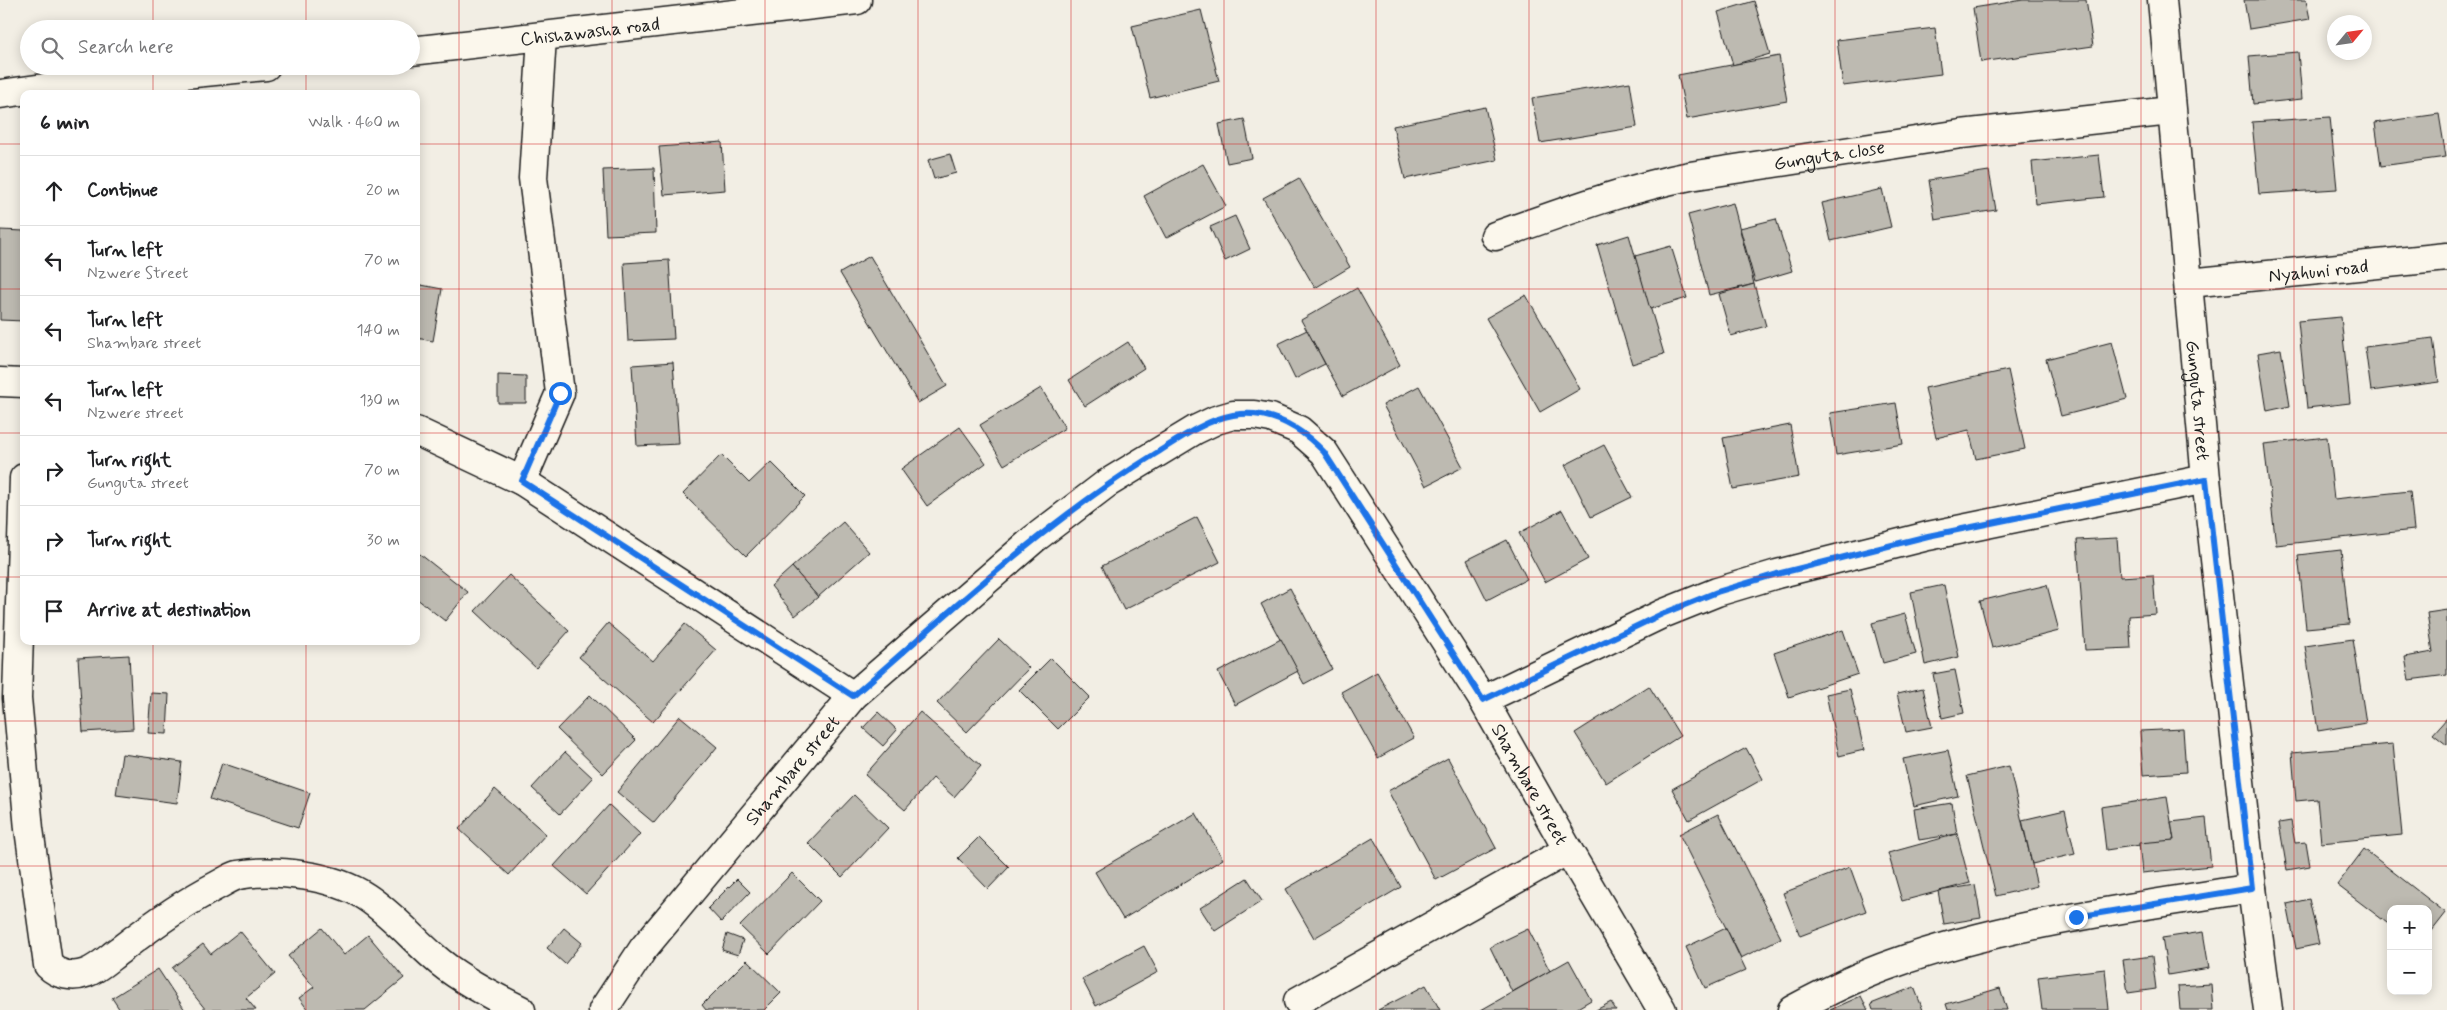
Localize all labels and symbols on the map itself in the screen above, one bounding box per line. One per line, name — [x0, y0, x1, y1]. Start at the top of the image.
street label: Chishawasha road — [519, 12, 661, 52]
north arrow — [2327, 15, 2372, 60]
street label: Gunguta close — [1772, 135, 1887, 177]
street label: Nyahuni road — [2267, 254, 2370, 289]
street label: Gunguta street — [2179, 339, 2215, 462]
route start — [549, 382, 572, 405]
street label: Shambare street — [740, 710, 846, 831]
street label: Shambare street — [1485, 719, 1574, 850]
route end — [2065, 906, 2088, 929]

